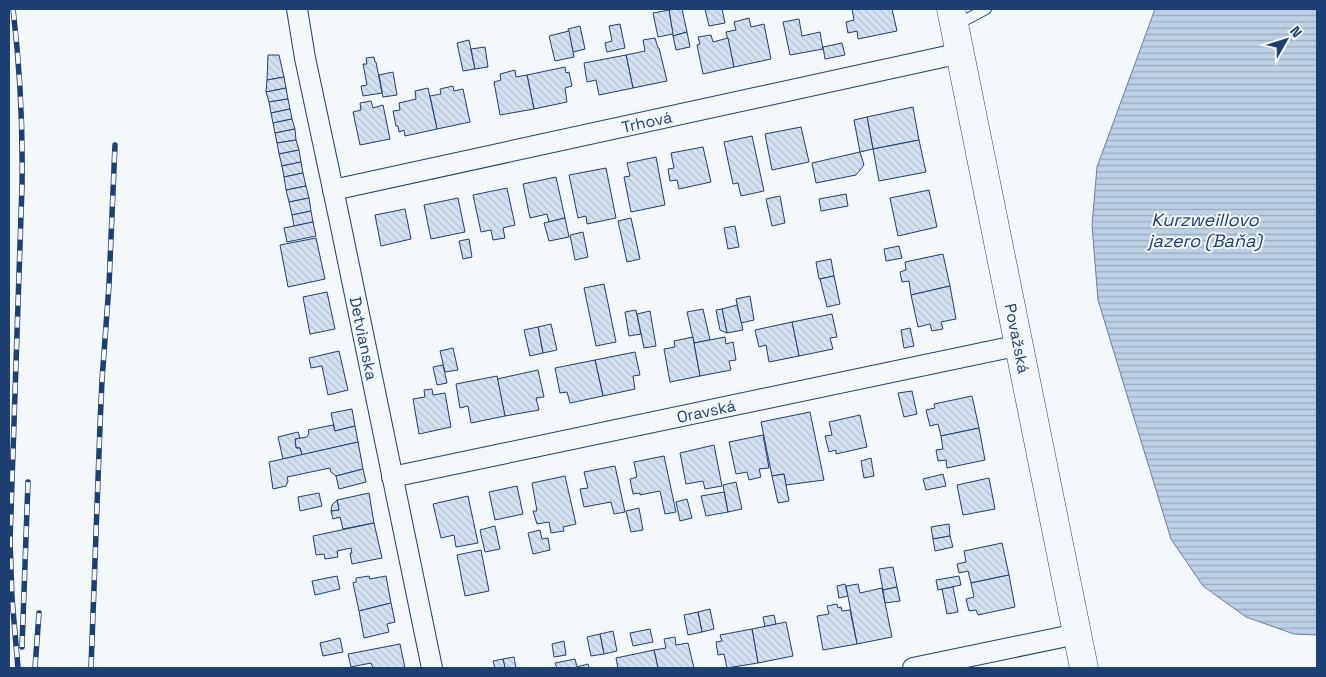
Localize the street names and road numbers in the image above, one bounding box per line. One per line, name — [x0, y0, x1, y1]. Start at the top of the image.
street label: Trhová — [619, 106, 674, 137]
street label: Detvianska — [345, 295, 383, 382]
street label: Považská — [1000, 302, 1035, 375]
street label: Oravská — [675, 395, 738, 427]

